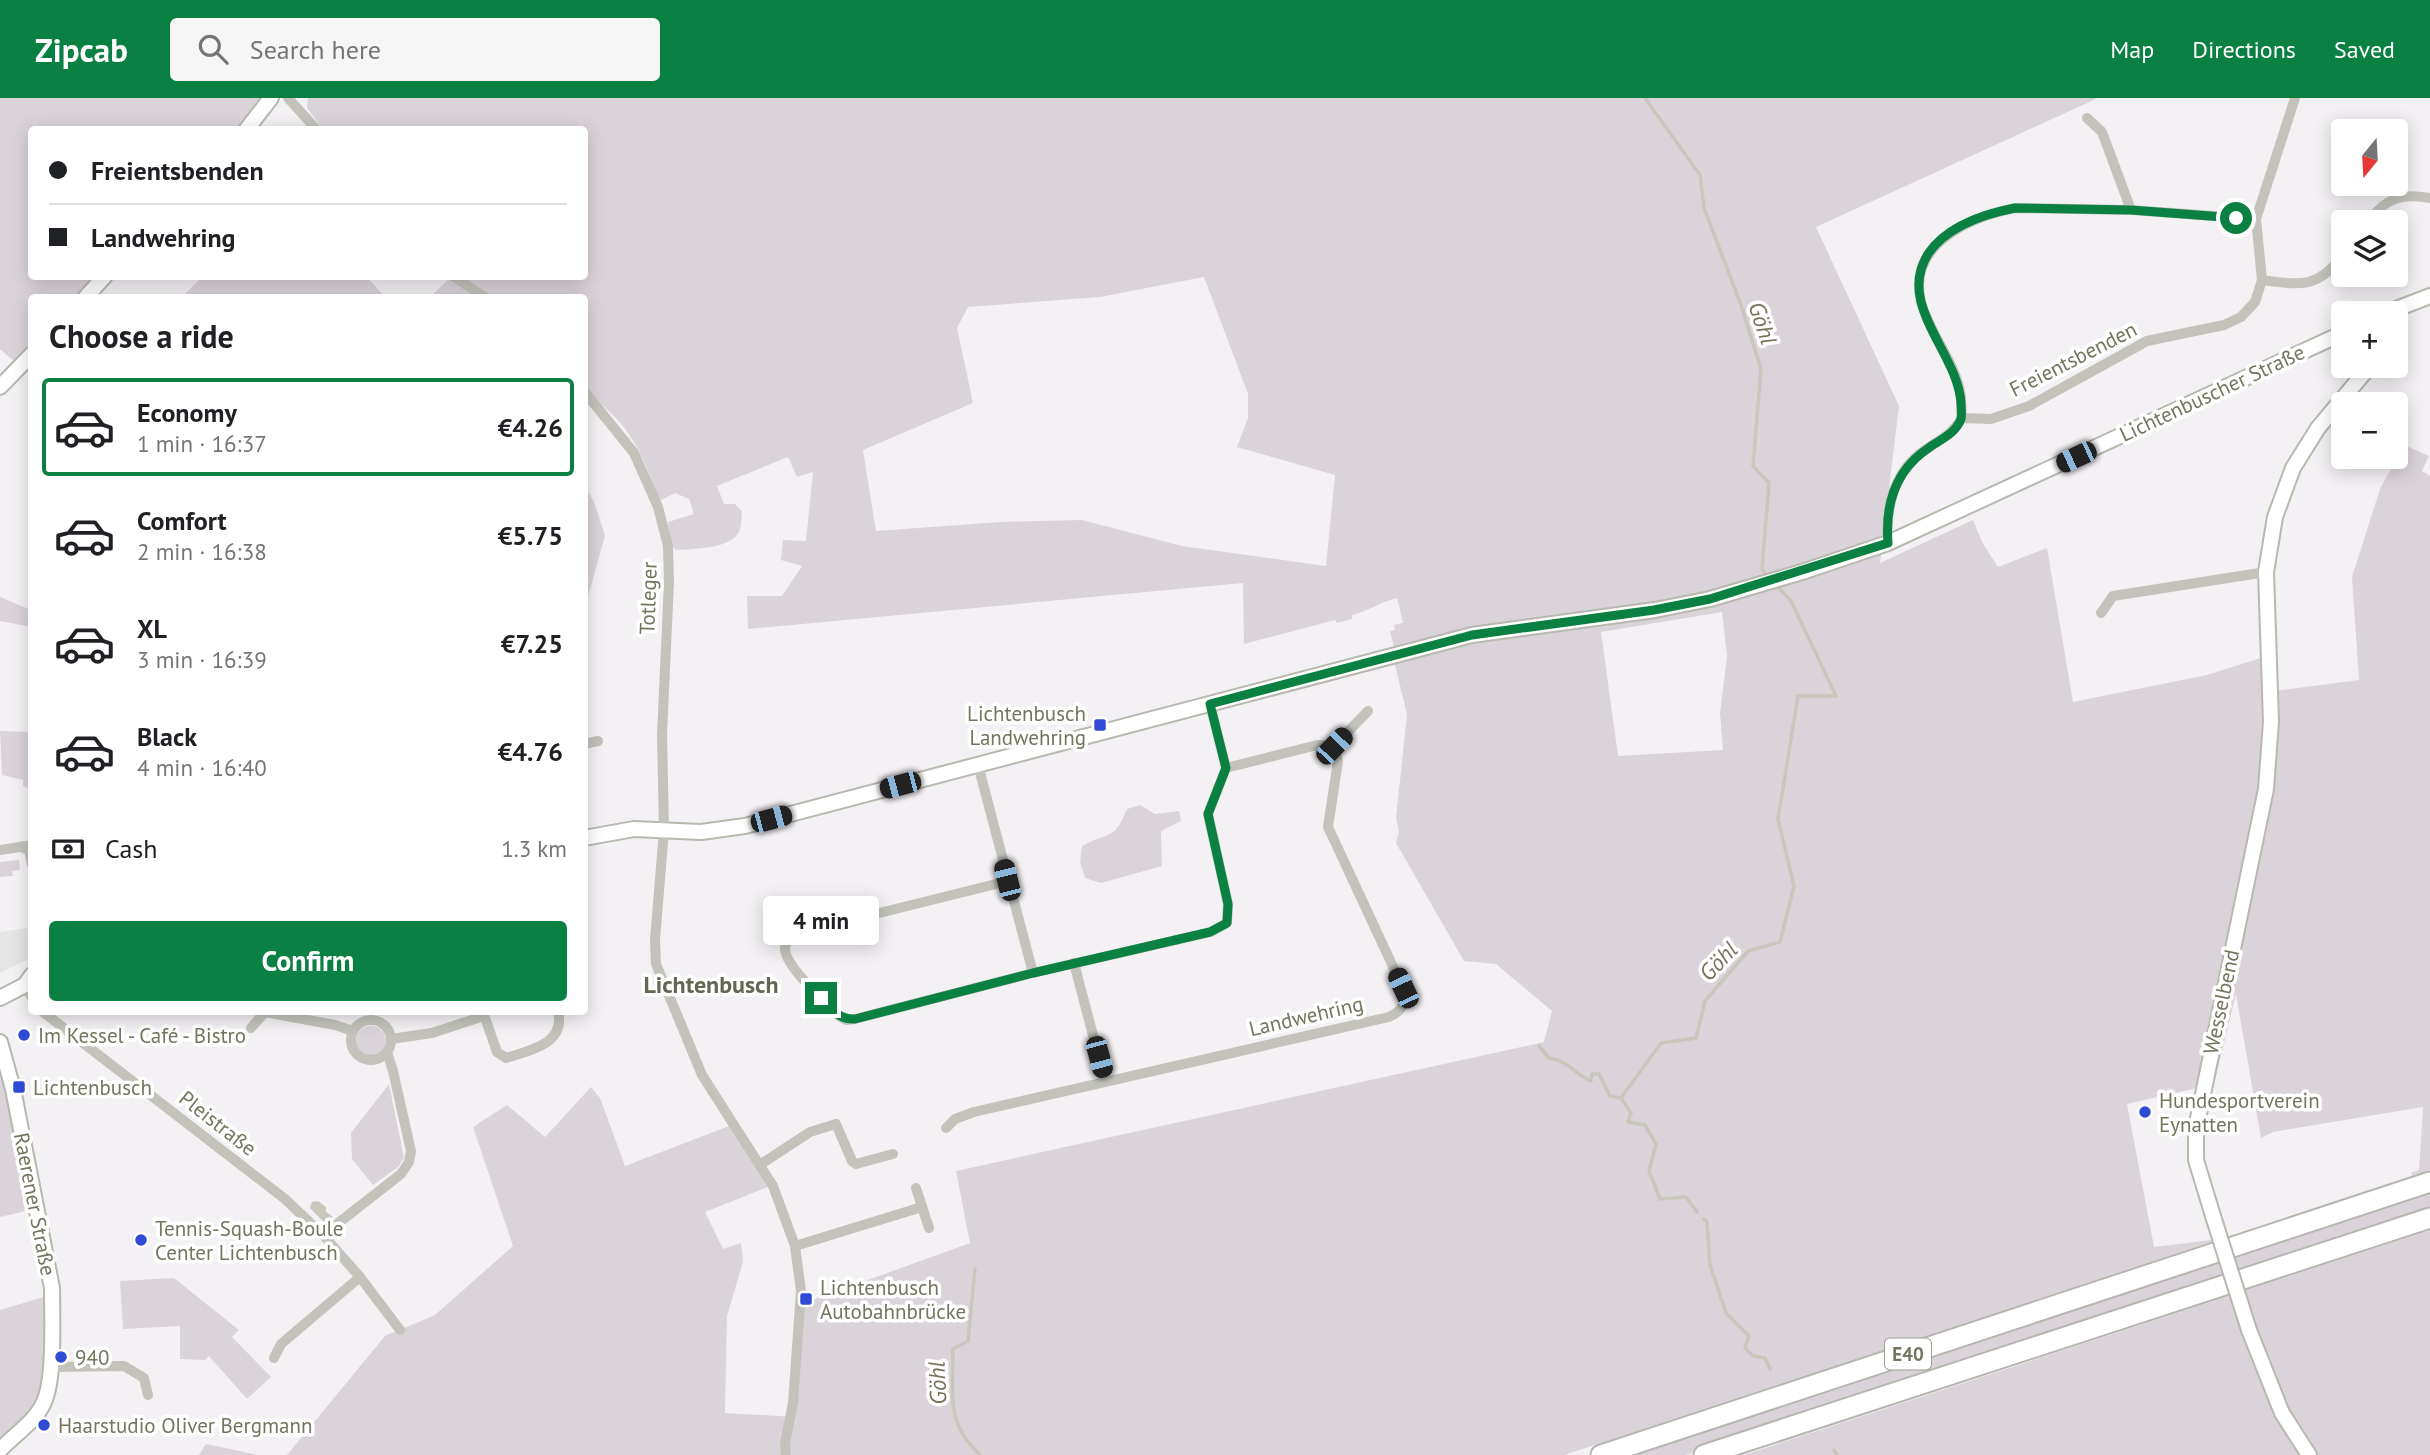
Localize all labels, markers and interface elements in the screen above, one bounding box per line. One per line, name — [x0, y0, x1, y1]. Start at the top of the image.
search box — [170, 18, 660, 81]
text: Zipcab — [35, 28, 128, 71]
icon: search — [194, 30, 232, 68]
text: Search here — [250, 33, 381, 66]
text: Map — [2110, 34, 2154, 65]
text: Directions — [2192, 34, 2296, 65]
text: Saved — [2334, 34, 2395, 65]
north arrow — [2331, 119, 2408, 196]
map controls — [2331, 119, 2408, 469]
text: Freientsbenden — [91, 154, 264, 187]
route start — [2220, 202, 2252, 234]
button: layers — [2331, 210, 2408, 287]
text: Landwehring — [91, 221, 236, 254]
water label: Göhl — [1742, 298, 1784, 348]
button: + — [2331, 301, 2408, 378]
text: Choose a ride — [49, 315, 234, 357]
street label: Freientsbenden — [2005, 315, 2141, 403]
street label: Lichtenbuscher Straße — [2115, 338, 2309, 448]
button: − — [2331, 392, 2408, 469]
icon: car — [53, 396, 116, 459]
text: Economy — [137, 396, 237, 429]
text: €4.26 — [498, 411, 563, 444]
text: 1 min · 16:37 — [137, 429, 267, 458]
car — [2053, 439, 2100, 475]
icon: car — [53, 504, 116, 567]
text: Comfort — [137, 504, 227, 537]
text: €5.75 — [498, 519, 563, 552]
text: 2 min · 16:38 — [137, 537, 267, 566]
street label: Totleger — [633, 561, 663, 635]
icon: car — [53, 612, 116, 675]
text: XL — [137, 612, 167, 645]
text: €7.25 — [501, 627, 563, 660]
text: 3 min · 16:39 — [137, 645, 267, 674]
place label: Lichtenbusch Landwehring — [967, 700, 1086, 751]
marker: Lichtenbusch Landwehring — [1092, 717, 1108, 733]
icon: car — [53, 720, 116, 783]
text: Black — [137, 720, 197, 753]
car — [1312, 724, 1357, 768]
text: €4.76 — [498, 735, 563, 768]
text: 4 min · 16:40 — [137, 753, 267, 782]
car — [877, 769, 924, 801]
car — [748, 803, 795, 835]
icon: cash — [49, 830, 87, 868]
text: Cash — [105, 832, 157, 865]
text: 1.3 km — [501, 834, 567, 863]
car — [992, 857, 1023, 903]
callout: 4 min — [763, 897, 879, 946]
text: 4 min — [793, 906, 849, 935]
button: Confirm — [49, 921, 567, 1001]
water label: Göhl — [1693, 935, 1743, 987]
street label: Wesselbend — [2197, 947, 2245, 1057]
car — [1385, 965, 1422, 1011]
district label: Lichtenbusch — [643, 969, 779, 1000]
route end — [805, 982, 837, 1014]
street label: Landwehring — [1246, 990, 1366, 1042]
place label: Im Kessel - Café - Bistro — [38, 1022, 246, 1049]
marker: Im Kessel - Café - Bistro — [16, 1027, 32, 1043]
car — [1084, 1034, 1115, 1080]
place label: Lichtenbusch — [33, 1074, 152, 1101]
marker: Lichtenbusch — [11, 1079, 27, 1095]
street label: Pleistraße — [174, 1084, 262, 1162]
place label: Hundesportverein Eynatten — [2159, 1087, 2320, 1138]
marker: Hundesportverein Eynatten — [2137, 1104, 2153, 1120]
street label: Raerener Straße — [8, 1130, 62, 1278]
place label: Tennis-Squash-Boule Center Lichtenbusch — [155, 1215, 343, 1266]
marker: Tennis-Squash-Boule Center Lichtenbusch — [133, 1232, 149, 1248]
place label: Lichtenbusch Autobahnbrücke — [820, 1274, 966, 1325]
marker: Lichtenbusch Autobahnbrücke — [798, 1291, 814, 1307]
road number: E40 — [1885, 1338, 1931, 1370]
place label: 940 — [75, 1344, 109, 1371]
marker: 940 — [53, 1349, 69, 1365]
water label: Göhl — [921, 1361, 953, 1405]
place label: Haarstudio Oliver Bergmann — [58, 1412, 312, 1439]
marker: Haarstudio Oliver Bergmann — [36, 1417, 52, 1433]

